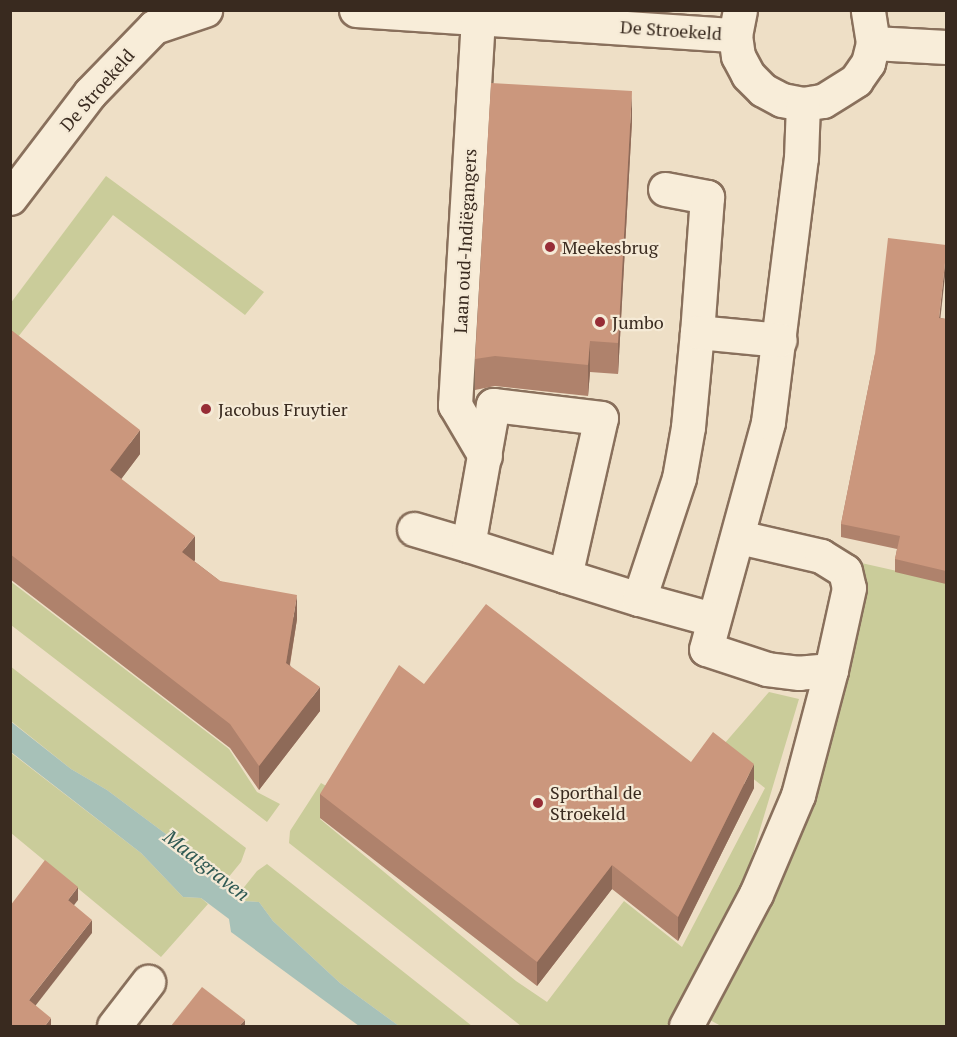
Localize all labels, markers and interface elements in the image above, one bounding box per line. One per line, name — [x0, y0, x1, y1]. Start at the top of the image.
street label: De Stroekeld — [619, 16, 723, 44]
street label: De Stroekeld — [55, 44, 139, 136]
street label: Laan oud-Indiëgangers — [449, 148, 481, 334]
place label: Meekesbrug — [562, 236, 658, 258]
marker: Meekesbrug — [543, 240, 557, 254]
place label: Jumbo — [612, 311, 664, 333]
marker: Jumbo — [593, 315, 607, 329]
place label: Jacobus Fruytier — [218, 398, 348, 420]
marker: Jacobus Fruytier — [199, 402, 213, 416]
place label: Sporthal de Stroekeld — [550, 782, 642, 824]
marker: Sporthal de Stroekeld — [531, 796, 545, 810]
water label: Maatgraven — [159, 824, 255, 906]

